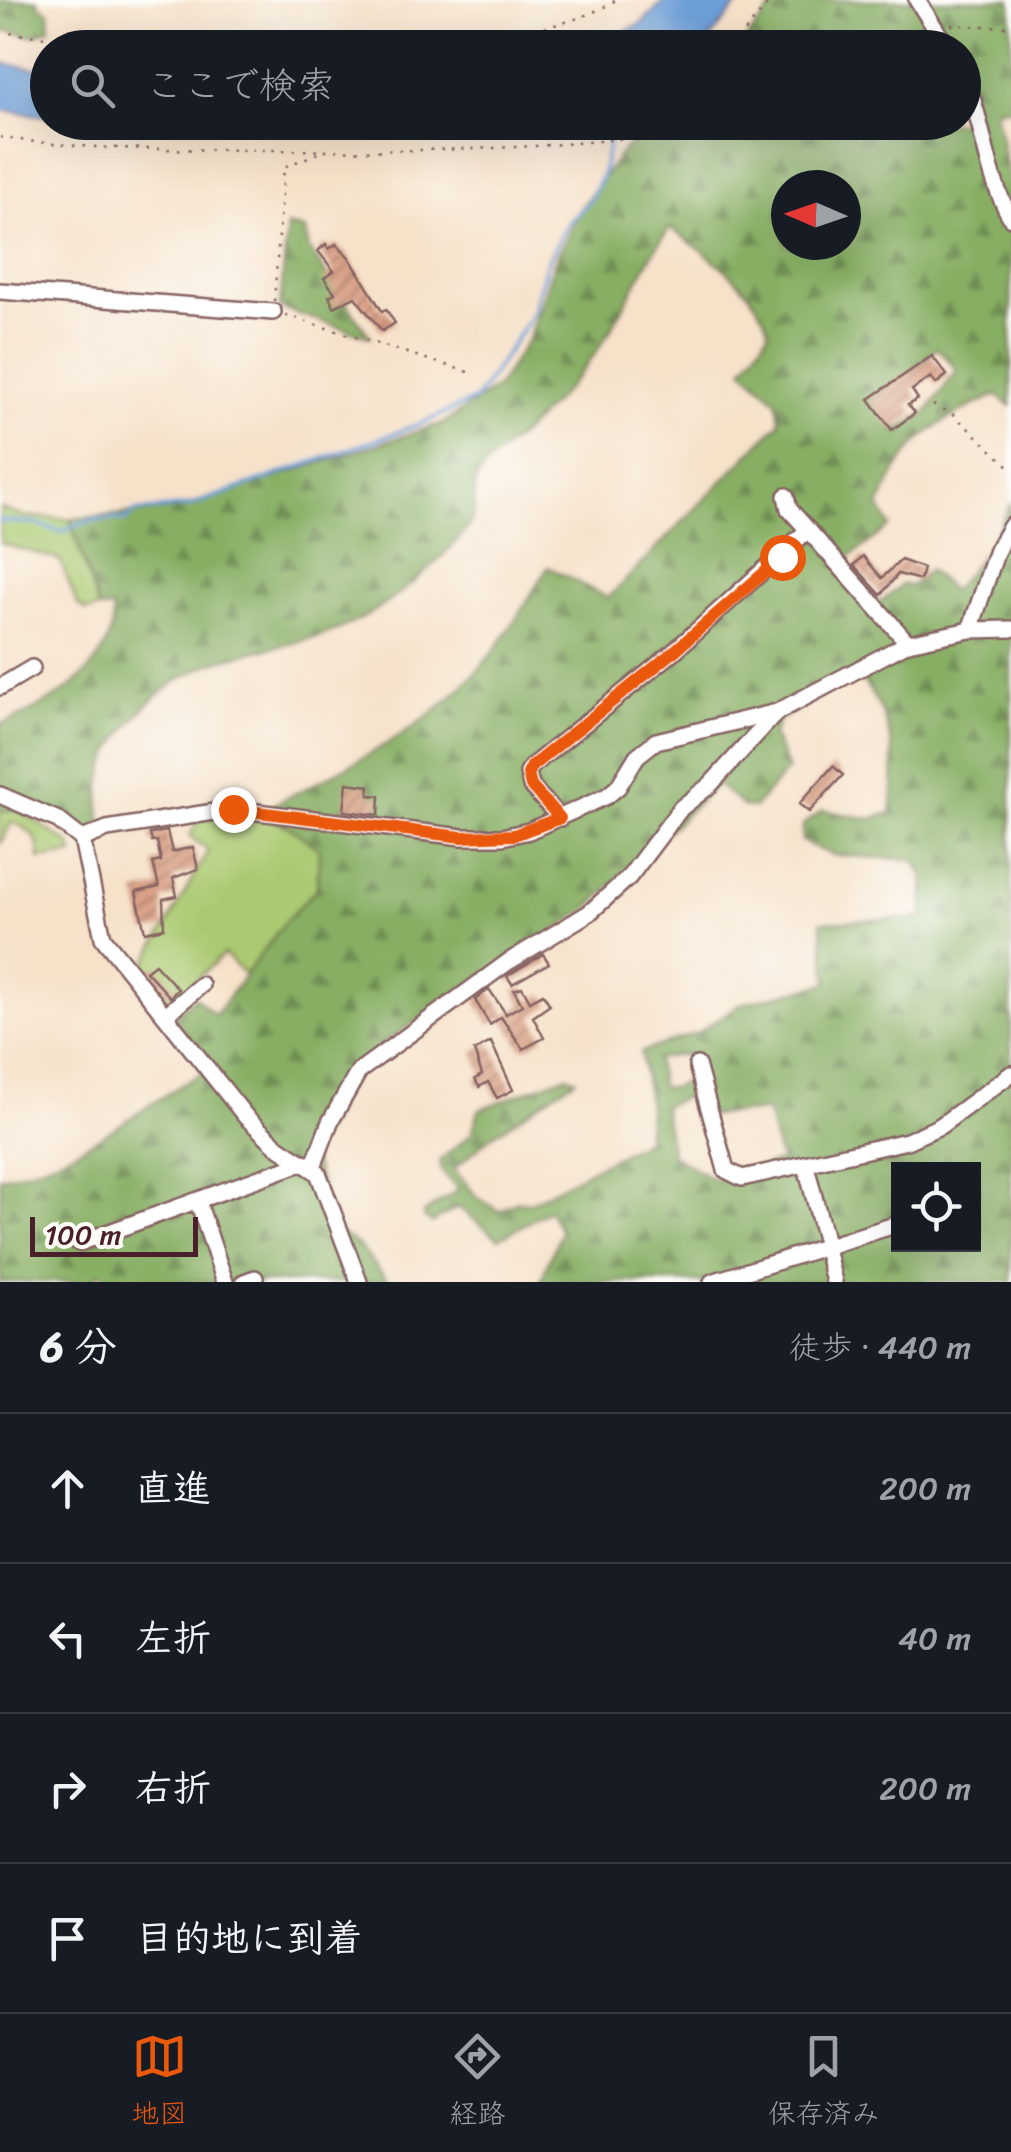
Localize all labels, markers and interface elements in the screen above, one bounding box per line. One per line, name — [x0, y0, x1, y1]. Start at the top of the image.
search box — [30, 30, 981, 140]
text: ここで検索 — [145, 52, 335, 119]
icon: search — [65, 58, 120, 113]
north arrow — [771, 170, 861, 260]
route start — [760, 535, 806, 581]
route end — [211, 787, 257, 833]
map controls — [891, 1162, 981, 1252]
button: locate — [891, 1162, 981, 1252]
text: 100 m — [45, 1210, 121, 1259]
scale bar — [30, 1212, 198, 1256]
text: 6 分 — [40, 1310, 117, 1384]
text: 徒歩 · 440 m — [789, 1319, 971, 1376]
text: 直進 — [135, 1455, 211, 1522]
text: 200 m — [879, 1460, 971, 1517]
icon: ahead — [40, 1461, 95, 1516]
text: 左折 — [135, 1605, 211, 1672]
text: 40 m — [898, 1610, 971, 1667]
icon: left — [40, 1611, 95, 1666]
text: 右折 — [135, 1755, 211, 1822]
text: 200 m — [879, 1760, 971, 1817]
icon: right — [40, 1761, 95, 1816]
text: 目的地に到着 — [135, 1905, 363, 1972]
icon: arrive — [40, 1911, 95, 1966]
tab: 地図 — [131, 2029, 187, 2138]
tab: 経路 — [449, 2029, 506, 2138]
tab: 保存済み — [768, 2029, 880, 2138]

